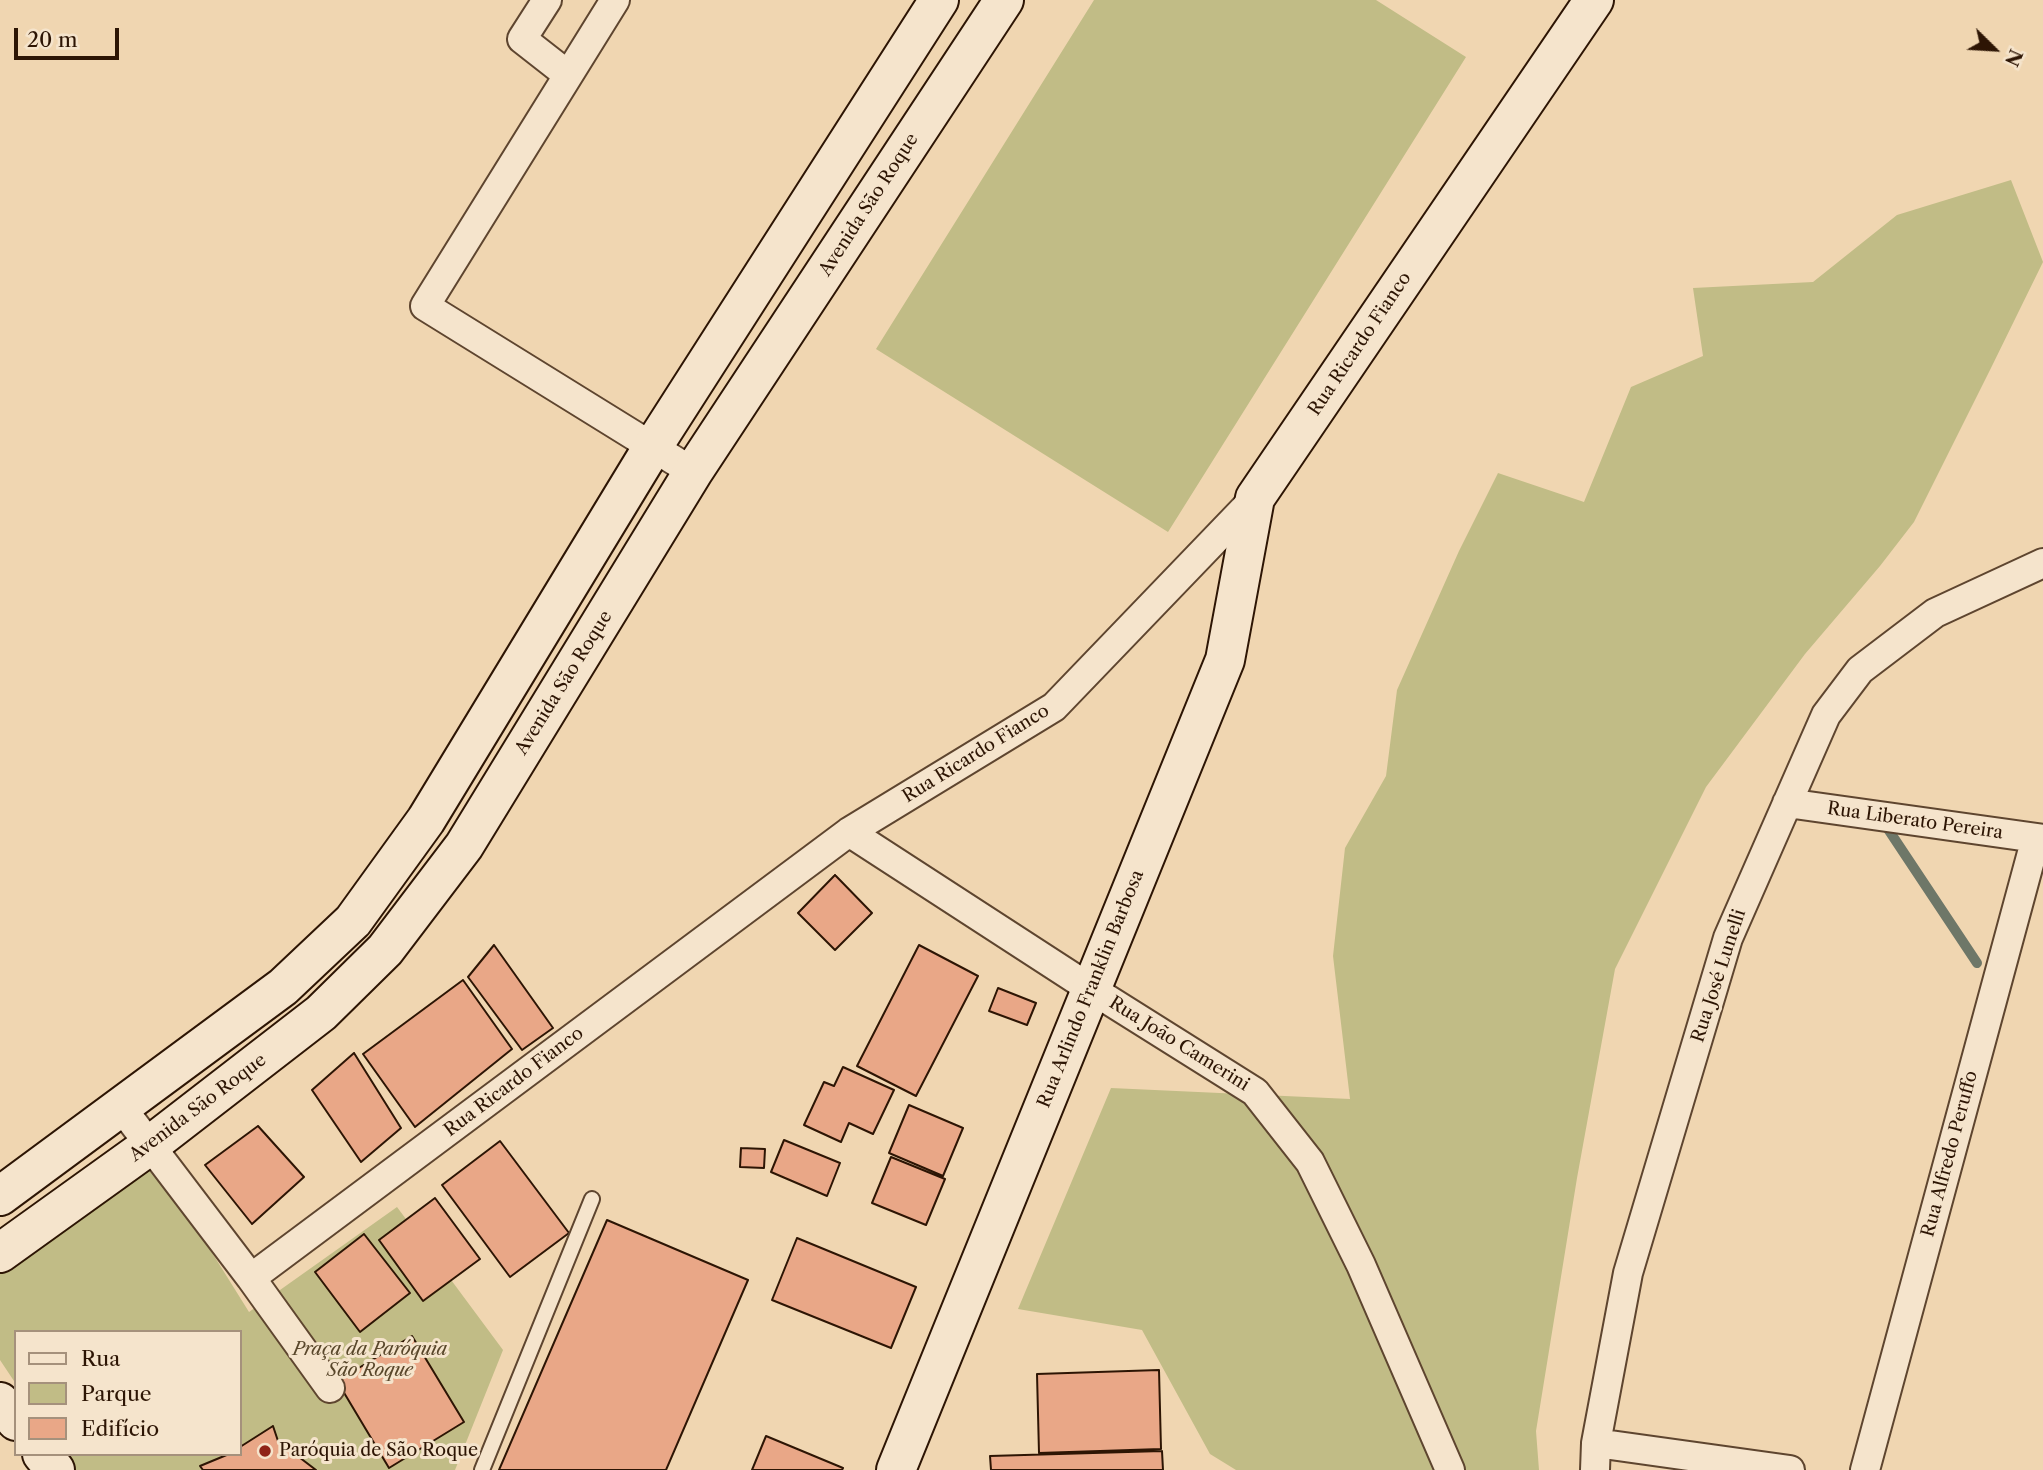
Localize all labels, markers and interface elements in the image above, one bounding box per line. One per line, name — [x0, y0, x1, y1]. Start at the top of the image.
scale bar — [18, 14, 122, 58]
north arrow — [1959, 14, 2029, 84]
text: 20 m — [27, 27, 78, 52]
text: N — [2000, 46, 2028, 70]
street label: Avenida São Roque — [815, 130, 923, 280]
street label: Rua Ricardo Fianco — [1304, 268, 1416, 420]
street label: Avenida São Roque — [511, 607, 617, 759]
street label: Rua Ricardo Fianco — [899, 700, 1053, 808]
street label: Rua Liberato Pereira — [1826, 798, 2004, 844]
street label: Rua Arlindo Franklin Barbosa — [1033, 867, 1149, 1111]
street label: Rua José Lunelli — [1687, 907, 1751, 1045]
street label: Rua João Camerini — [1105, 992, 1253, 1096]
street label: Rua Ricardo Fianco — [440, 1023, 588, 1141]
street label: Avenida São Roque — [125, 1050, 271, 1166]
street label: Rua Alfredo Peruffo — [1917, 1069, 1983, 1239]
legend — [14, 1330, 242, 1456]
park label: Praça da Paróquia São Roque — [293, 1339, 447, 1382]
text: Rua — [81, 1346, 120, 1371]
text: Parque — [81, 1381, 152, 1406]
text: Edifício — [81, 1416, 159, 1441]
place label: Paróquia de São Roque — [279, 1440, 478, 1462]
marker: Paróquia de São Roque — [257, 1443, 273, 1459]

